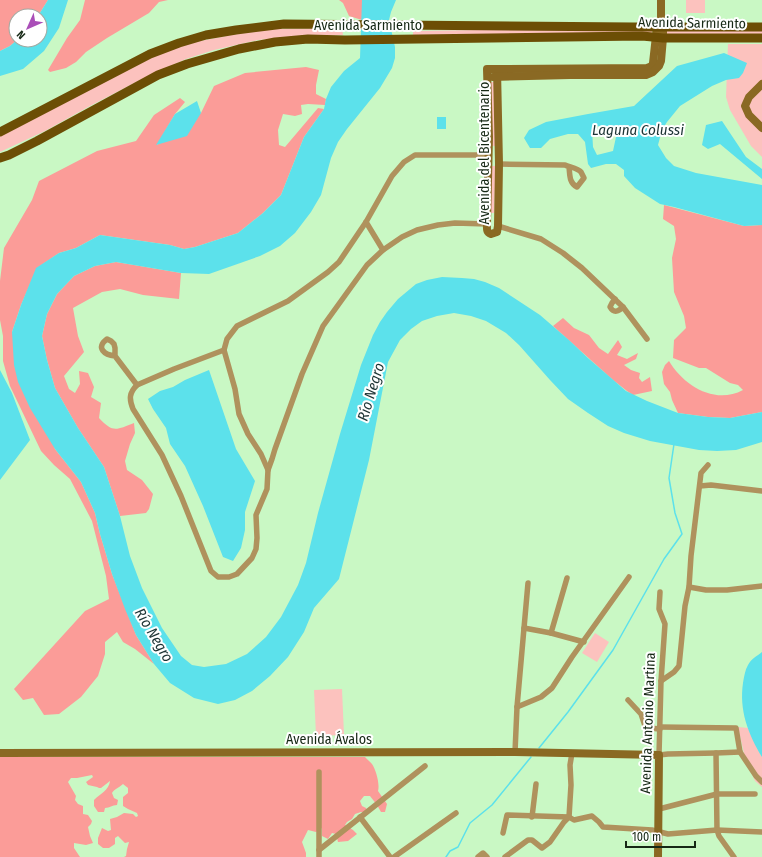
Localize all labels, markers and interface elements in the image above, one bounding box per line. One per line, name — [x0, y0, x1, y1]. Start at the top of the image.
north arrow — [8, 8, 48, 48]
street label: Avenida Sarmiento — [638, 14, 746, 32]
street label: Avenida Sarmiento — [314, 17, 422, 34]
text: N — [14, 28, 28, 42]
street label: Avenida del Bicentenario — [476, 82, 493, 224]
water label: Laguna Colussi — [592, 121, 684, 139]
water label: Río Negro — [354, 361, 388, 423]
water label: Río Negro — [131, 605, 177, 665]
street label: Avenida Antonio Martina — [637, 652, 659, 794]
street label: Avenida Ávalos — [286, 730, 372, 748]
scale bar — [626, 823, 695, 849]
text: 100 m — [632, 830, 661, 844]

